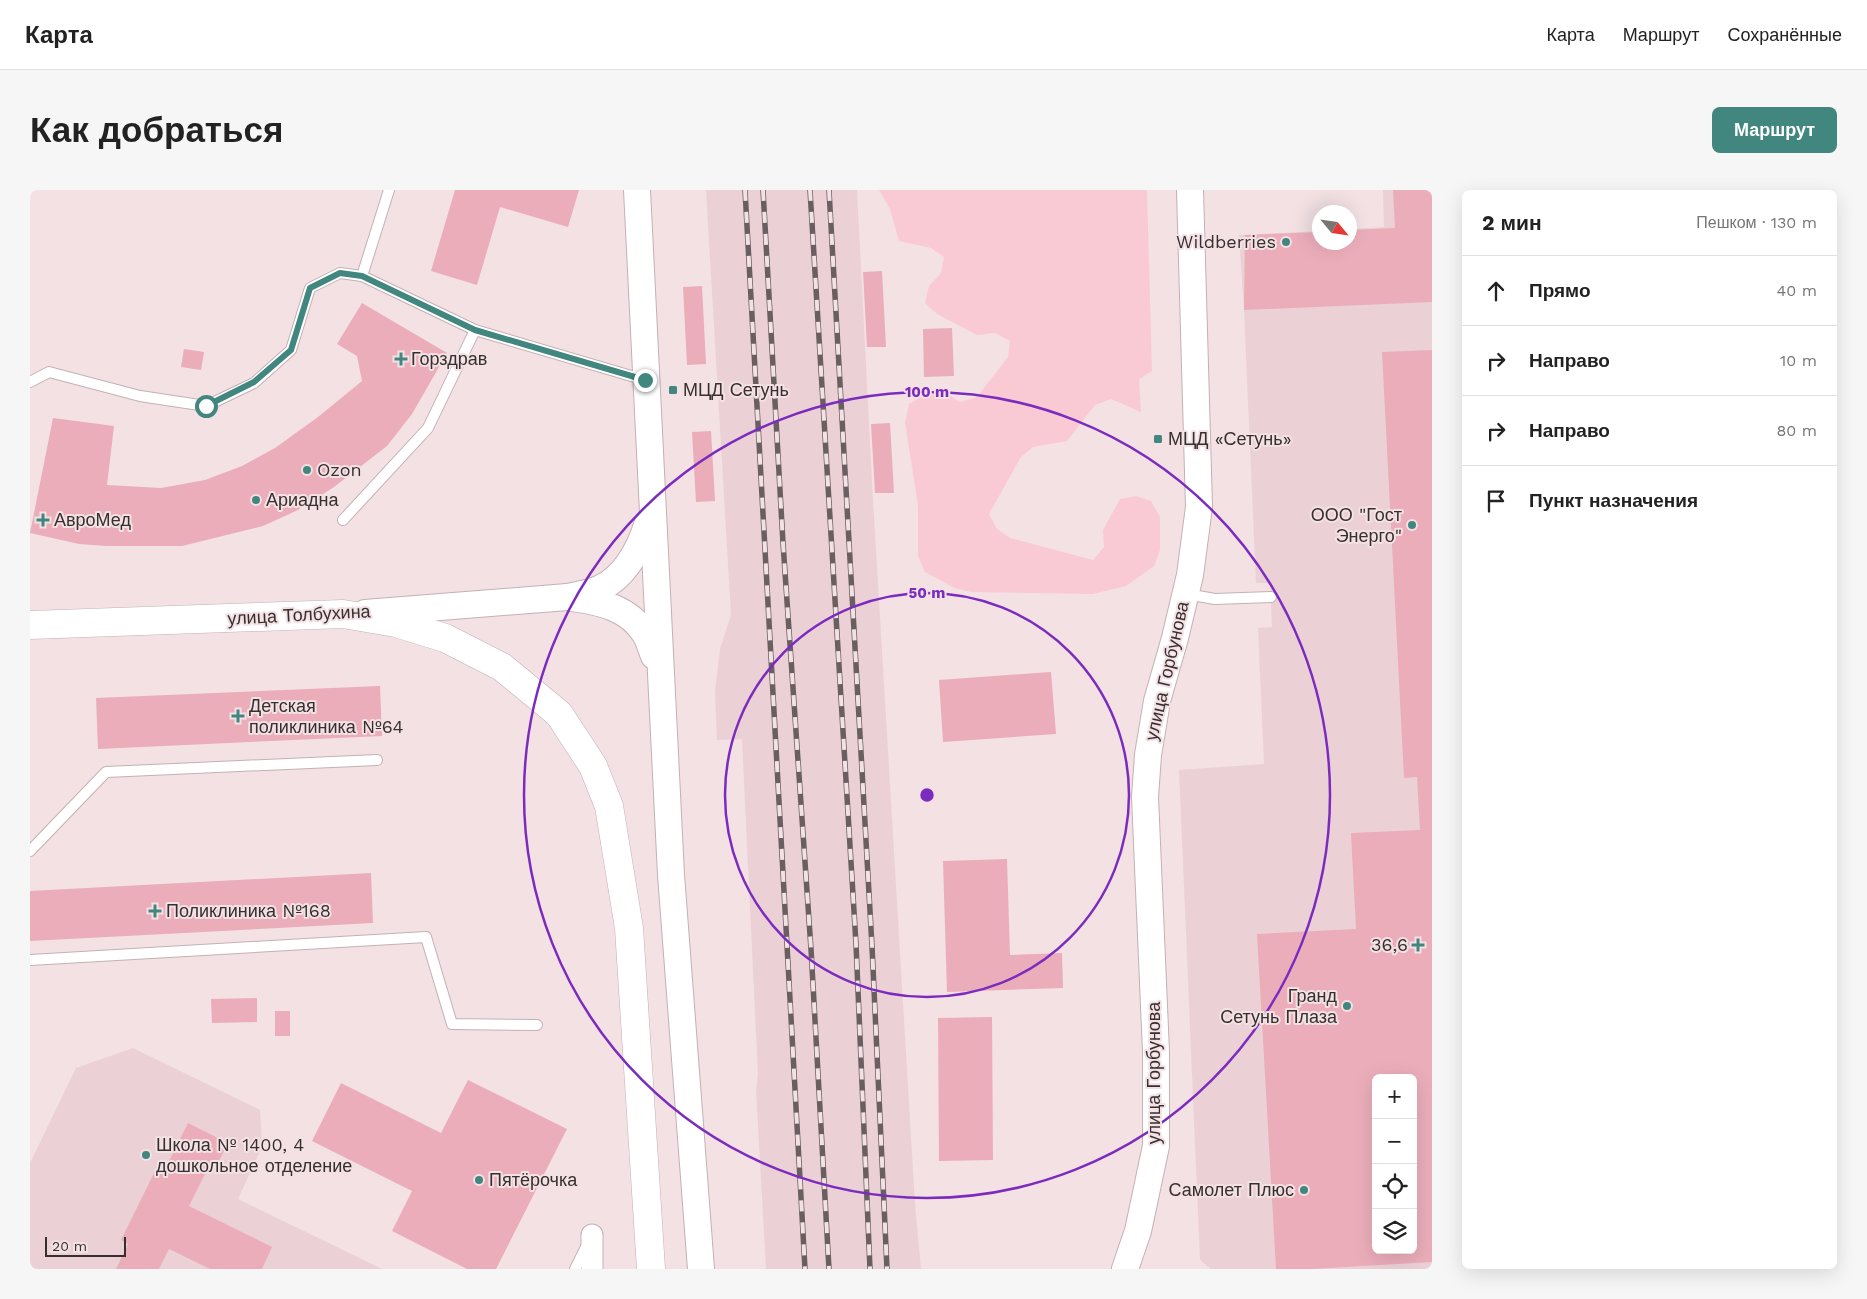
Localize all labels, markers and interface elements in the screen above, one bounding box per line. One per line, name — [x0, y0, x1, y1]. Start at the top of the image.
text: Карта — [25, 21, 93, 49]
text: Карта — [1547, 24, 1595, 45]
text: Маршрут — [1623, 24, 1699, 45]
text: Сохранённые — [1727, 24, 1842, 45]
button: Маршрут — [1712, 107, 1837, 153]
text: Как добраться — [30, 109, 283, 151]
north arrow — [1312, 205, 1357, 250]
text: 2 мин — [1482, 210, 1542, 235]
text: Пешком · 130 m — [1696, 213, 1817, 232]
place label: Wildberries — [1176, 231, 1276, 252]
marker: Wildberries — [1280, 236, 1292, 248]
icon: ahead — [1482, 277, 1510, 305]
text: Прямо — [1529, 279, 1591, 302]
text: 40 m — [1777, 281, 1817, 300]
icon: right — [1482, 347, 1510, 375]
place label: Горздрав — [411, 348, 487, 369]
text: Направо — [1529, 349, 1610, 372]
text: 10 m — [1780, 351, 1817, 370]
marker: Горздрав — [395, 353, 407, 365]
route end — [634, 369, 657, 392]
place label: МЦД Сетунь — [683, 379, 789, 400]
text: 100 m — [905, 383, 949, 401]
marker: МЦД Сетунь — [667, 384, 679, 396]
route start — [195, 395, 218, 418]
icon: right — [1482, 417, 1510, 445]
text: Направо — [1529, 419, 1610, 442]
text: 80 m — [1776, 421, 1817, 440]
place label: МЦД «Сетунь» — [1168, 428, 1292, 449]
marker: МЦД «Сетунь» — [1152, 433, 1164, 445]
place label: Ozon — [317, 459, 362, 480]
marker: Ozon — [301, 464, 313, 476]
icon: arrive — [1482, 487, 1510, 515]
place label: Ариадна — [266, 489, 340, 510]
text: Пункт назначения — [1529, 489, 1698, 512]
marker: Ариадна — [250, 494, 262, 506]
place label: ООО "Гост Энерго" — [1311, 504, 1402, 546]
place label: АвроМед — [54, 509, 131, 530]
marker: АвроМед — [36, 513, 50, 527]
marker: ООО "Гост Энерго" — [1406, 519, 1418, 531]
text: 50 m — [909, 584, 945, 602]
street label: улица Горбунова — [1140, 598, 1193, 743]
street label: улица Толбухина — [227, 600, 372, 629]
place label: Детская поликлиника №64 — [249, 695, 404, 737]
marker: Детская поликлиника №64 — [231, 709, 245, 723]
centre of rings — [918, 786, 936, 804]
place label: Поликлиника №168 — [166, 900, 331, 921]
marker: Поликлиника №168 — [148, 904, 162, 918]
place label: 36,6 — [1371, 934, 1408, 955]
marker: 36,6 — [1412, 939, 1424, 951]
place label: Гранд Сетунь Плаза — [1220, 985, 1338, 1027]
marker: Гранд Сетунь Плаза — [1341, 1000, 1353, 1012]
street label: улица Горбунова — [1143, 1001, 1164, 1144]
map controls — [1372, 1074, 1417, 1254]
button: + — [1372, 1074, 1417, 1119]
button: − — [1372, 1119, 1417, 1164]
place label: Школа № 1400, 4 дошкольное отделение — [156, 1134, 352, 1176]
marker: Школа № 1400, 4 дошкольное отделение — [140, 1149, 152, 1161]
button: locate — [1372, 1164, 1417, 1209]
place label: Пятёрочка — [489, 1169, 578, 1190]
marker: Пятёрочка — [473, 1174, 485, 1186]
place label: Самолет Плюс — [1169, 1179, 1294, 1200]
marker: Самолет Плюс — [1298, 1184, 1310, 1196]
button: layers — [1372, 1209, 1417, 1254]
scale bar — [45, 1234, 126, 1257]
text: 20 m — [52, 1238, 87, 1254]

